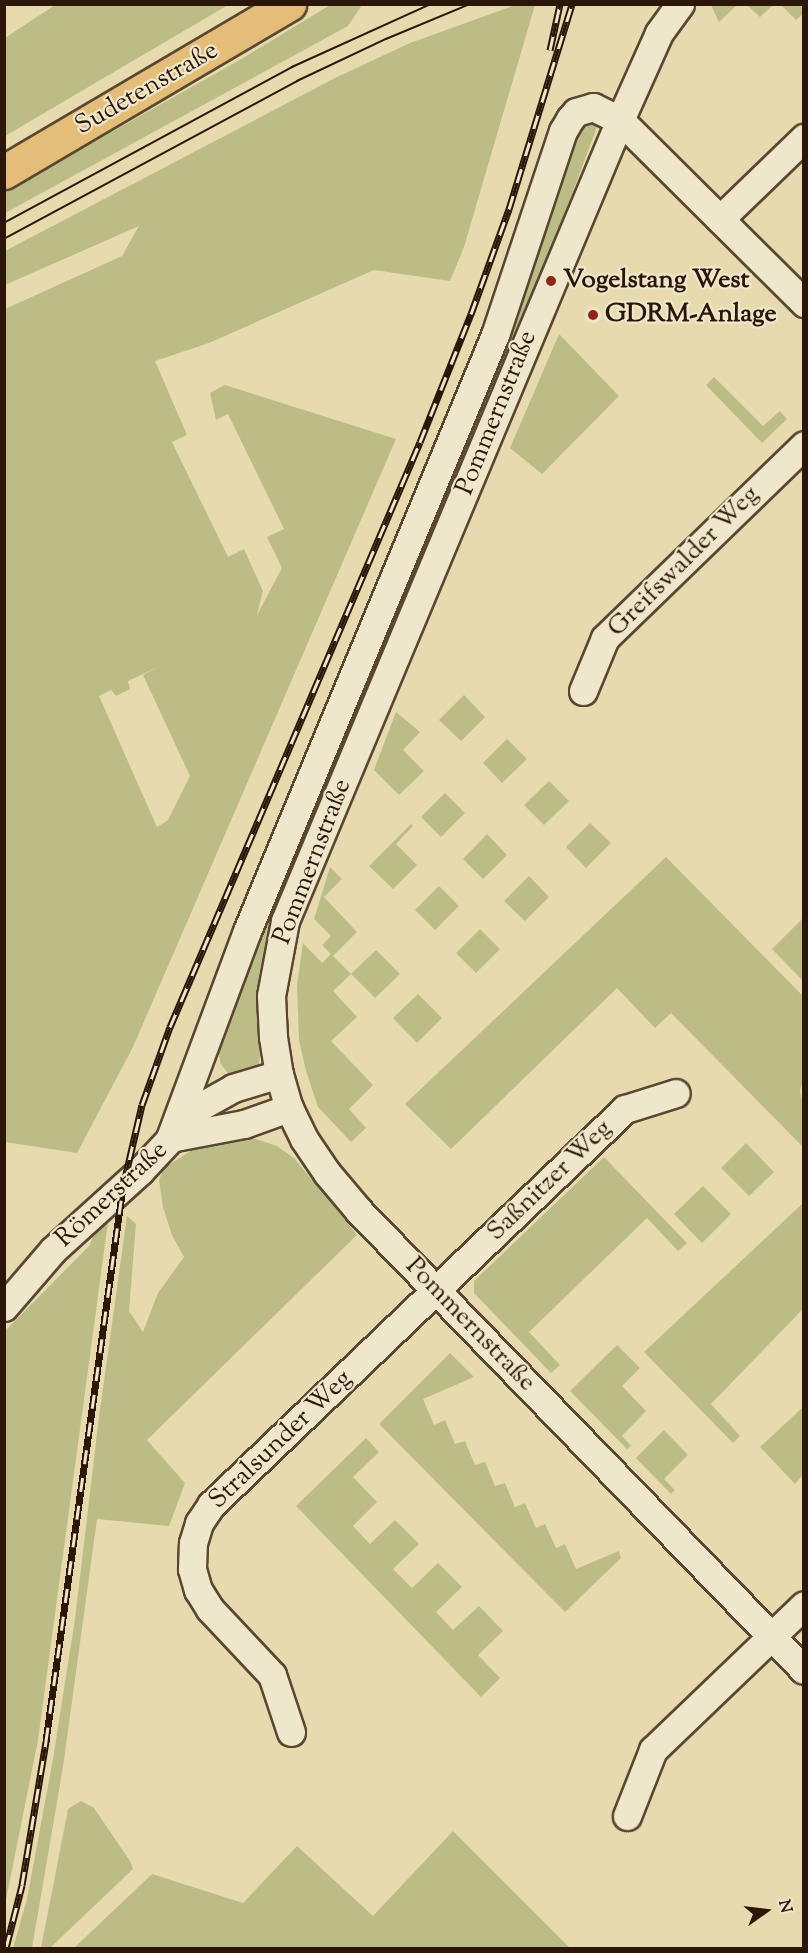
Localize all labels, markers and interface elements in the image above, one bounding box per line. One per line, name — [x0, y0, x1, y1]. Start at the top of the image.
street label: Sudetenstraße — [70, 36, 224, 142]
place label: Vogelstang West — [563, 265, 749, 297]
marker: Vogelstang West — [544, 274, 558, 288]
place label: GDRM-Anlage — [605, 299, 777, 331]
marker: GDRM-Anlage — [586, 308, 600, 322]
street label: Pommernstraße — [450, 326, 544, 500]
street label: Greifswalder Weg — [602, 480, 766, 644]
street label: Pommernstraße — [267, 775, 359, 949]
street label: Saßnitzer Weg — [481, 1114, 619, 1248]
street label: Römerstraße — [49, 1135, 175, 1255]
street label: Pommernstraße — [398, 1251, 542, 1399]
street label: Stralsunder Weg — [203, 1364, 359, 1516]
north arrow — [736, 1881, 796, 1941]
text: N — [771, 1898, 797, 1916]

